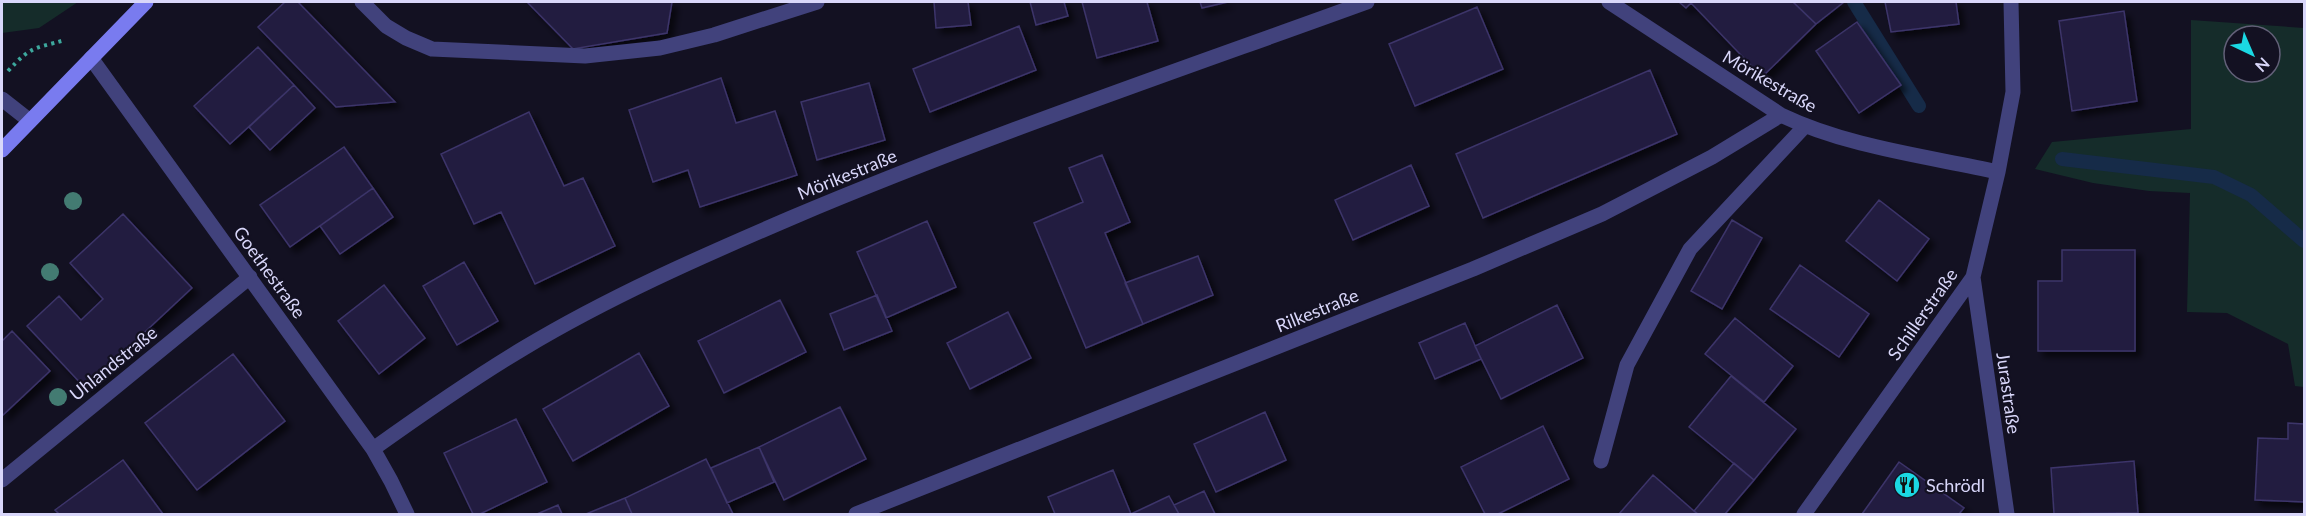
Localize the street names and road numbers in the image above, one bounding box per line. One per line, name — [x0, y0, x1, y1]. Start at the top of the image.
street label: Mörikestraße — [1719, 45, 1821, 117]
street label: Mörikestraße — [794, 144, 900, 204]
street label: Goethestraße — [229, 222, 311, 322]
street label: Schillerstraße — [1882, 264, 1962, 364]
street label: Rilkestraße — [1272, 283, 1362, 337]
street label: Uhlandstraße — [65, 321, 161, 405]
street label: Jurastraße — [1992, 351, 2026, 435]

